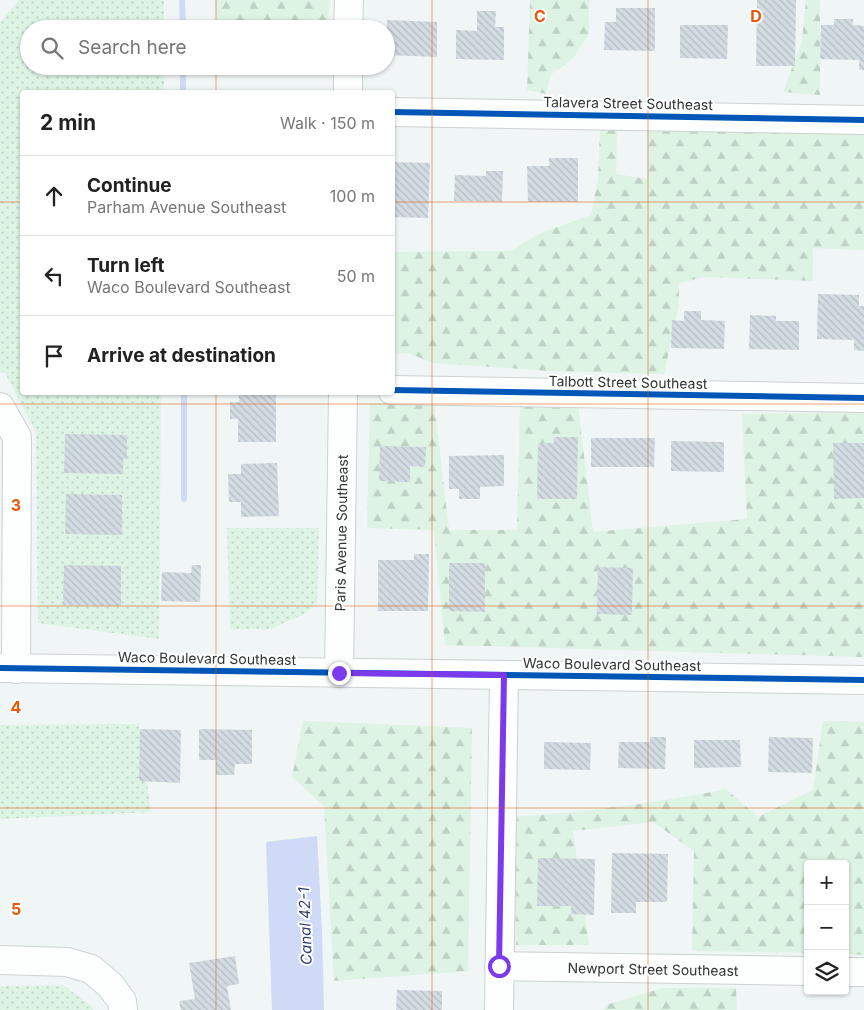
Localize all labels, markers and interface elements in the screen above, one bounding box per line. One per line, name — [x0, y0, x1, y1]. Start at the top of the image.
text: C — [534, 6, 546, 26]
text: D — [750, 6, 762, 26]
search box — [20, 20, 395, 75]
icon: search — [38, 34, 66, 62]
text: Search here — [78, 36, 187, 59]
street label: Talavera Street Southeast — [543, 93, 713, 113]
text: 2 min — [40, 110, 96, 135]
text: Walk · 150 m — [280, 113, 375, 133]
text: Continue — [87, 174, 172, 197]
icon: ahead — [40, 182, 68, 210]
text: 100 m — [330, 186, 375, 206]
text: Parham Avenue Southeast — [87, 197, 286, 217]
text: Turn left — [87, 254, 165, 277]
icon: left — [40, 262, 68, 290]
text: 50 m — [337, 266, 375, 286]
text: Waco Boulevard Southeast — [87, 277, 291, 297]
icon: arrive — [40, 342, 68, 370]
text: Arrive at destination — [87, 344, 276, 367]
street label: Talbott Street Southeast — [548, 372, 708, 392]
street label: Paris Avenue Southeast — [331, 454, 351, 612]
text: 3 — [11, 495, 21, 515]
street label: Waco Boulevard Southeast — [118, 648, 297, 668]
street label: Waco Boulevard Southeast — [523, 654, 702, 674]
route end — [328, 662, 351, 685]
text: 4 — [11, 697, 22, 717]
map controls — [804, 860, 849, 995]
button: + — [804, 860, 849, 905]
water label: Canal 42-1 — [294, 887, 316, 965]
text: 5 — [11, 899, 21, 919]
button: − — [804, 905, 849, 950]
button: layers — [804, 950, 849, 995]
route start — [488, 955, 511, 978]
street label: Newport Street Southeast — [567, 959, 739, 979]

